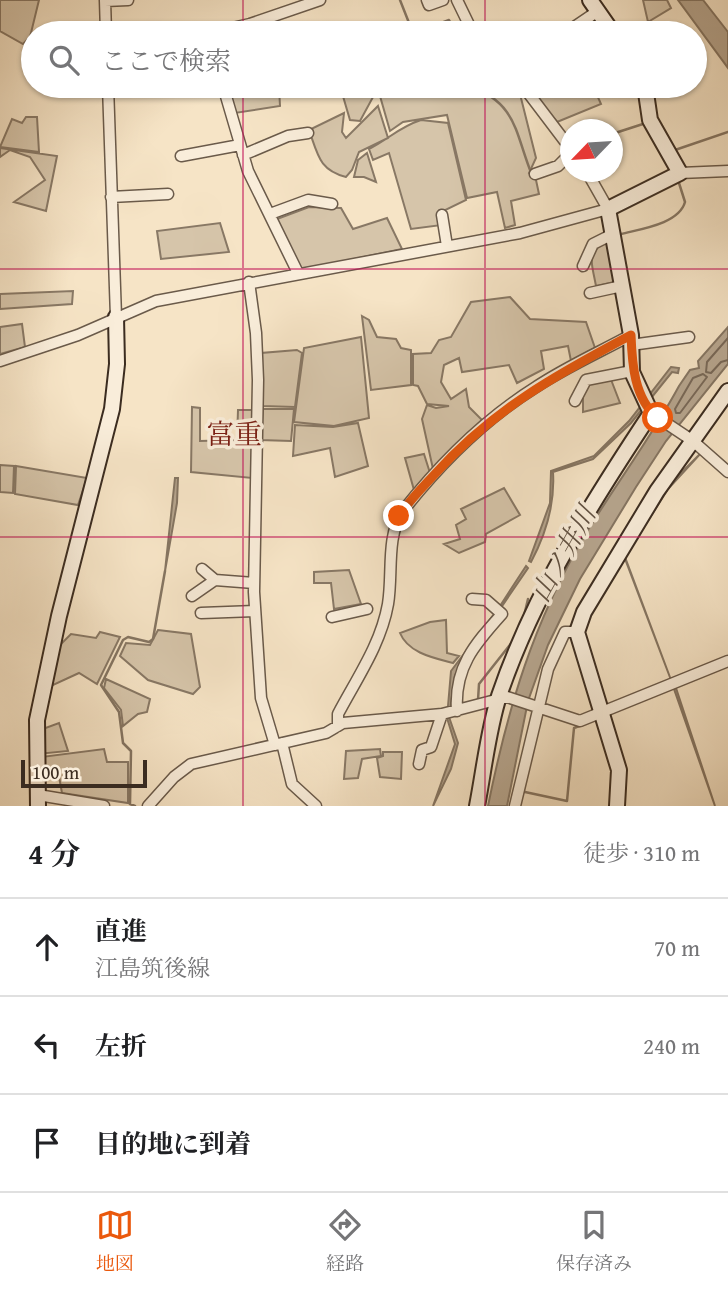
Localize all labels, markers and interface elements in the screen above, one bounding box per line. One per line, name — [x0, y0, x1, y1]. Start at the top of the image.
search box — [21, 21, 707, 98]
icon: search — [45, 41, 83, 79]
text: ここで検索 — [101, 41, 231, 80]
north arrow — [560, 119, 623, 182]
route start — [642, 402, 673, 433]
district label: 富重 — [206, 413, 262, 454]
water label: 山ノ井川 — [520, 496, 606, 609]
route end — [383, 500, 414, 531]
scale bar — [21, 757, 147, 789]
text: 100 m — [32, 758, 79, 786]
text: 4 分 — [28, 831, 80, 875]
text: 徒歩 · 310 m — [583, 836, 700, 869]
text: 直進 — [95, 911, 147, 950]
icon: ahead — [28, 928, 66, 966]
text: 70 m — [654, 931, 700, 964]
text: 江島筑後線 — [95, 951, 210, 984]
icon: left — [28, 1026, 66, 1064]
text: 左折 — [95, 1026, 147, 1065]
text: 240 m — [643, 1029, 700, 1062]
icon: arrive — [28, 1124, 66, 1162]
text: 目的地に到着 — [95, 1124, 251, 1163]
tab: 地図 — [96, 1206, 134, 1277]
tab: 経路 — [326, 1206, 364, 1277]
tab: 保存済み — [556, 1206, 632, 1277]

